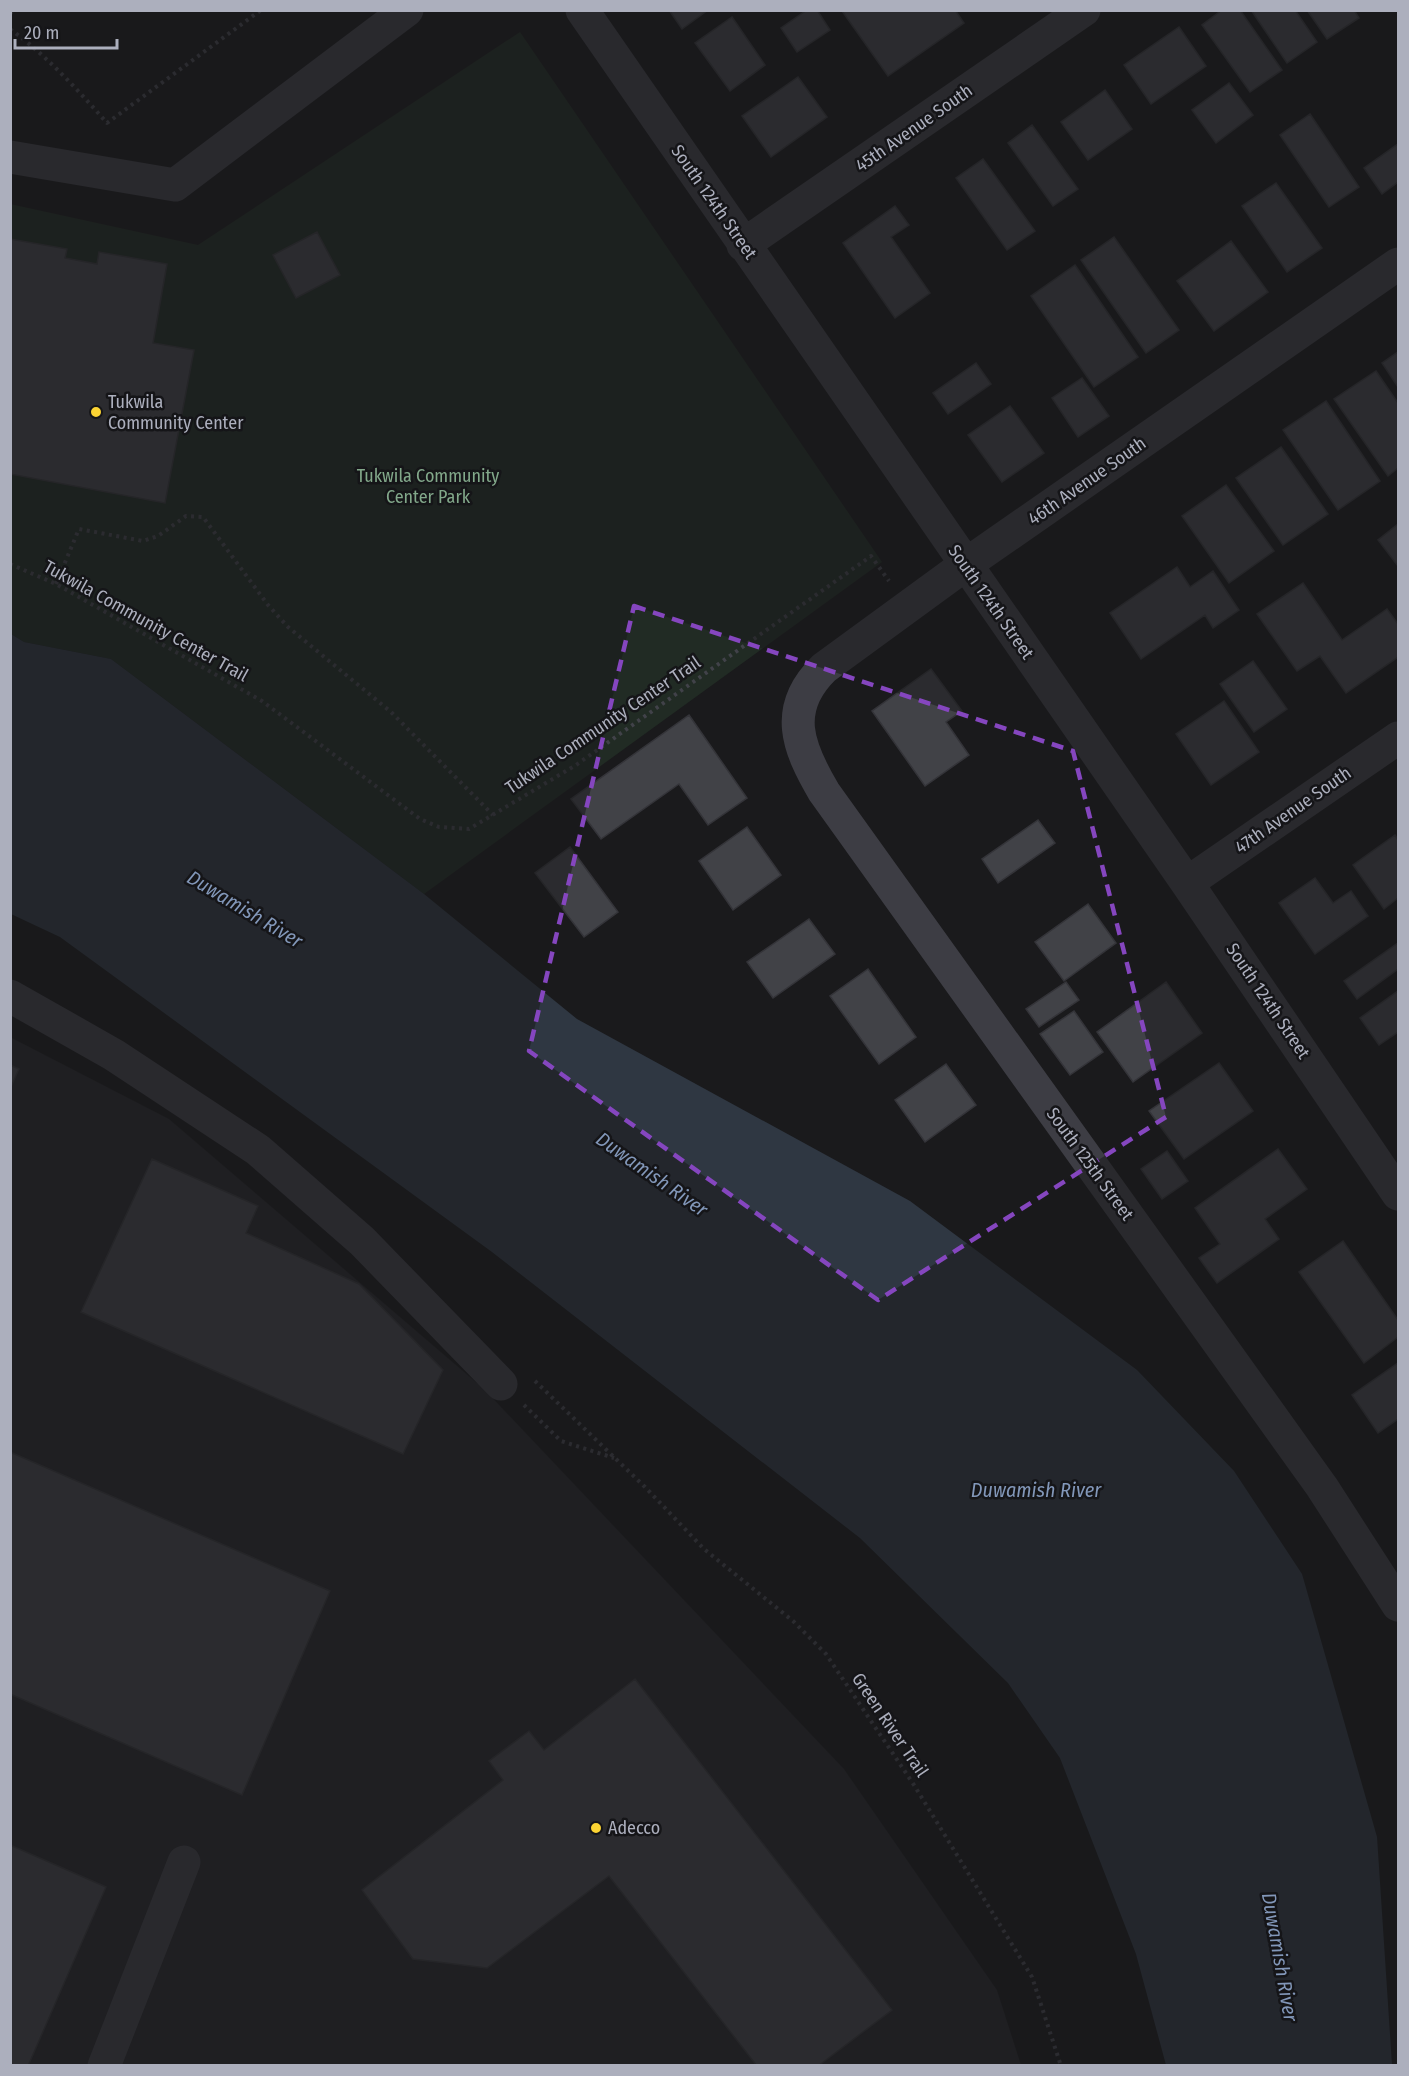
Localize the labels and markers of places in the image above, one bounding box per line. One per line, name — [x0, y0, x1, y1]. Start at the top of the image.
place label: Tukwila Community Center — [108, 391, 244, 434]
marker: Tukwila Community Center — [89, 405, 103, 419]
place label: Adecco — [608, 1817, 660, 1839]
marker: Adecco — [589, 1821, 603, 1835]

